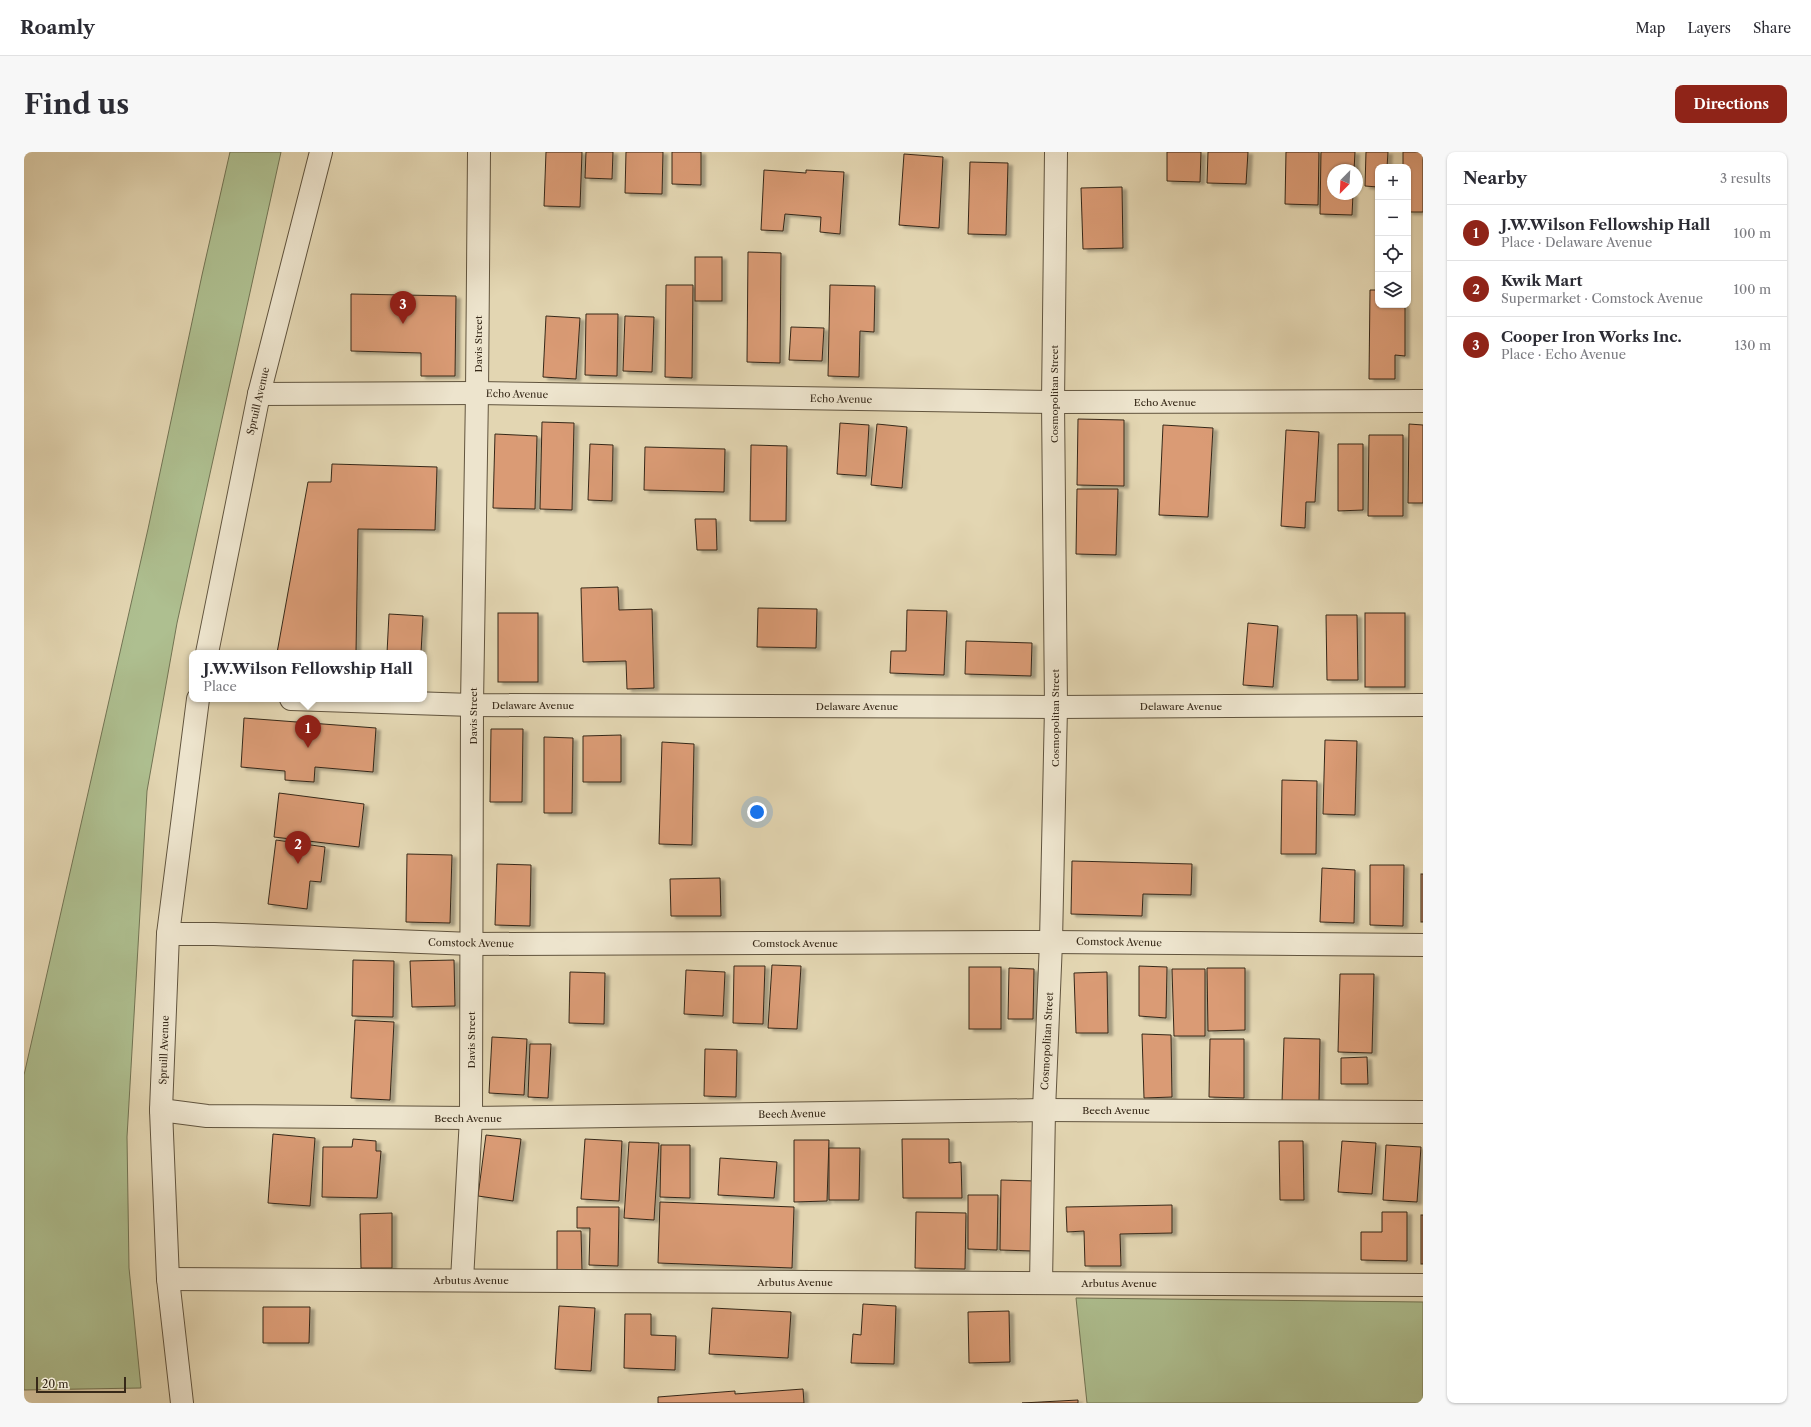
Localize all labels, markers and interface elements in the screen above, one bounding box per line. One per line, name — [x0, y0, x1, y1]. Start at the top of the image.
text: Roamly — [20, 16, 95, 39]
text: Map — [1635, 19, 1665, 37]
text: Layers — [1687, 19, 1731, 37]
text: Share — [1753, 19, 1791, 37]
button: Directions — [1675, 85, 1787, 123]
text: Find us — [24, 87, 129, 121]
north arrow — [1327, 164, 1363, 200]
map controls — [1375, 164, 1411, 308]
button: + — [1375, 164, 1411, 200]
text: Nearby — [1463, 168, 1527, 188]
text: 3 results — [1720, 170, 1771, 186]
button: − — [1375, 200, 1411, 236]
text: J.W.Wilson Fellowship Hall — [1501, 215, 1710, 234]
text: 1 — [1473, 225, 1479, 241]
text: 100 m — [1733, 225, 1771, 241]
text: Place · Delaware Avenue — [1501, 234, 1652, 250]
button: locate — [1375, 236, 1411, 272]
text: Kwik Mart — [1501, 271, 1583, 290]
button: layers — [1375, 272, 1411, 308]
text: 2 — [1472, 281, 1480, 297]
text: 100 m — [1733, 281, 1771, 297]
text: Supermarket · Comstock Avenue — [1501, 290, 1703, 306]
pin: 3 — [390, 291, 416, 324]
street label: Davis Street — [472, 315, 485, 372]
text: Cooper Iron Works Inc. — [1501, 327, 1682, 346]
text: 3 — [1472, 337, 1480, 353]
text: 130 m — [1735, 337, 1771, 353]
street label: Cosmopolitan Street — [1048, 345, 1061, 443]
text: Place · Echo Avenue — [1501, 346, 1626, 362]
street label: Spruill Avenue — [244, 365, 272, 436]
street label: Echo Avenue — [486, 387, 549, 401]
street label: Echo Avenue — [810, 392, 873, 406]
street label: Echo Avenue — [1134, 396, 1197, 409]
popup — [189, 650, 427, 702]
text: J.W.Wilson Fellowship Hall — [203, 659, 413, 678]
street label: Cosmopolitan Street — [1049, 669, 1062, 767]
text: Place — [203, 678, 237, 694]
street label: Davis Street — [467, 687, 480, 744]
street label: Delaware Avenue — [492, 699, 575, 712]
street label: Delaware Avenue — [816, 700, 899, 713]
street label: Delaware Avenue — [1140, 700, 1223, 713]
pin: 1 — [295, 715, 321, 748]
your location — [747, 802, 767, 822]
pin: 2 — [285, 831, 311, 864]
street label: Comstock Avenue — [1076, 935, 1162, 949]
street label: Comstock Avenue — [428, 936, 514, 950]
street label: Comstock Avenue — [752, 937, 838, 950]
street label: Cosmopolitan Street — [1038, 991, 1056, 1090]
street label: Davis Street — [465, 1011, 478, 1068]
street label: Spruill Avenue — [156, 1015, 172, 1085]
street label: Beech Avenue — [1082, 1104, 1150, 1117]
street label: Beech Avenue — [758, 1107, 826, 1121]
street label: Beech Avenue — [434, 1112, 502, 1125]
street label: Arbutus Avenue — [432, 1274, 509, 1287]
street label: Arbutus Avenue — [756, 1276, 833, 1289]
street label: Arbutus Avenue — [1080, 1277, 1157, 1290]
scale bar — [36, 1375, 126, 1394]
text: 20 m — [42, 1377, 68, 1391]

